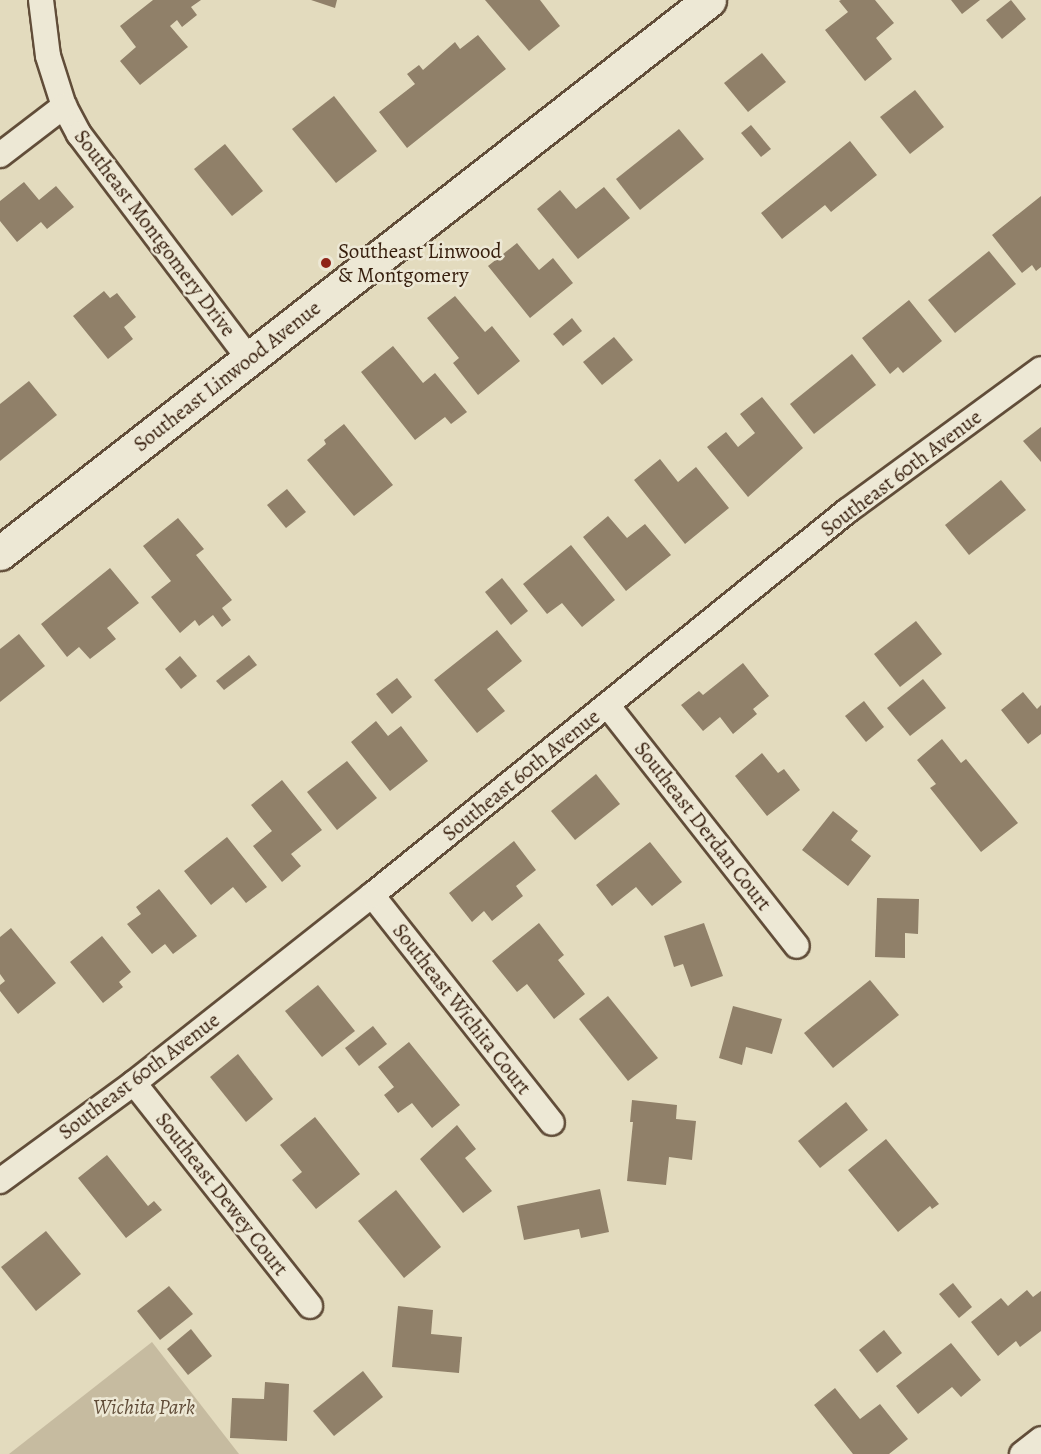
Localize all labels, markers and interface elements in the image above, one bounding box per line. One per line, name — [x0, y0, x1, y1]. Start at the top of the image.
street label: Southeast Montgomery Drive — [69, 125, 241, 341]
place label: Southeast Linwood & Montgomery — [338, 238, 502, 288]
marker: Southeast Linwood & Montgomery — [319, 256, 333, 270]
street label: Southeast Linwood Avenue — [128, 295, 326, 457]
street label: Southeast 60th Avenue — [815, 404, 987, 542]
street label: Southeast 60th Avenue — [437, 704, 605, 846]
street label: Southeast Derdan Court — [629, 736, 777, 916]
street label: Southeast Wichita Court — [387, 918, 537, 1100]
street label: Southeast 60th Avenue — [53, 1007, 225, 1145]
street label: Southeast Dewey Court — [150, 1107, 294, 1281]
park label: Wichita Park — [93, 1394, 195, 1420]

